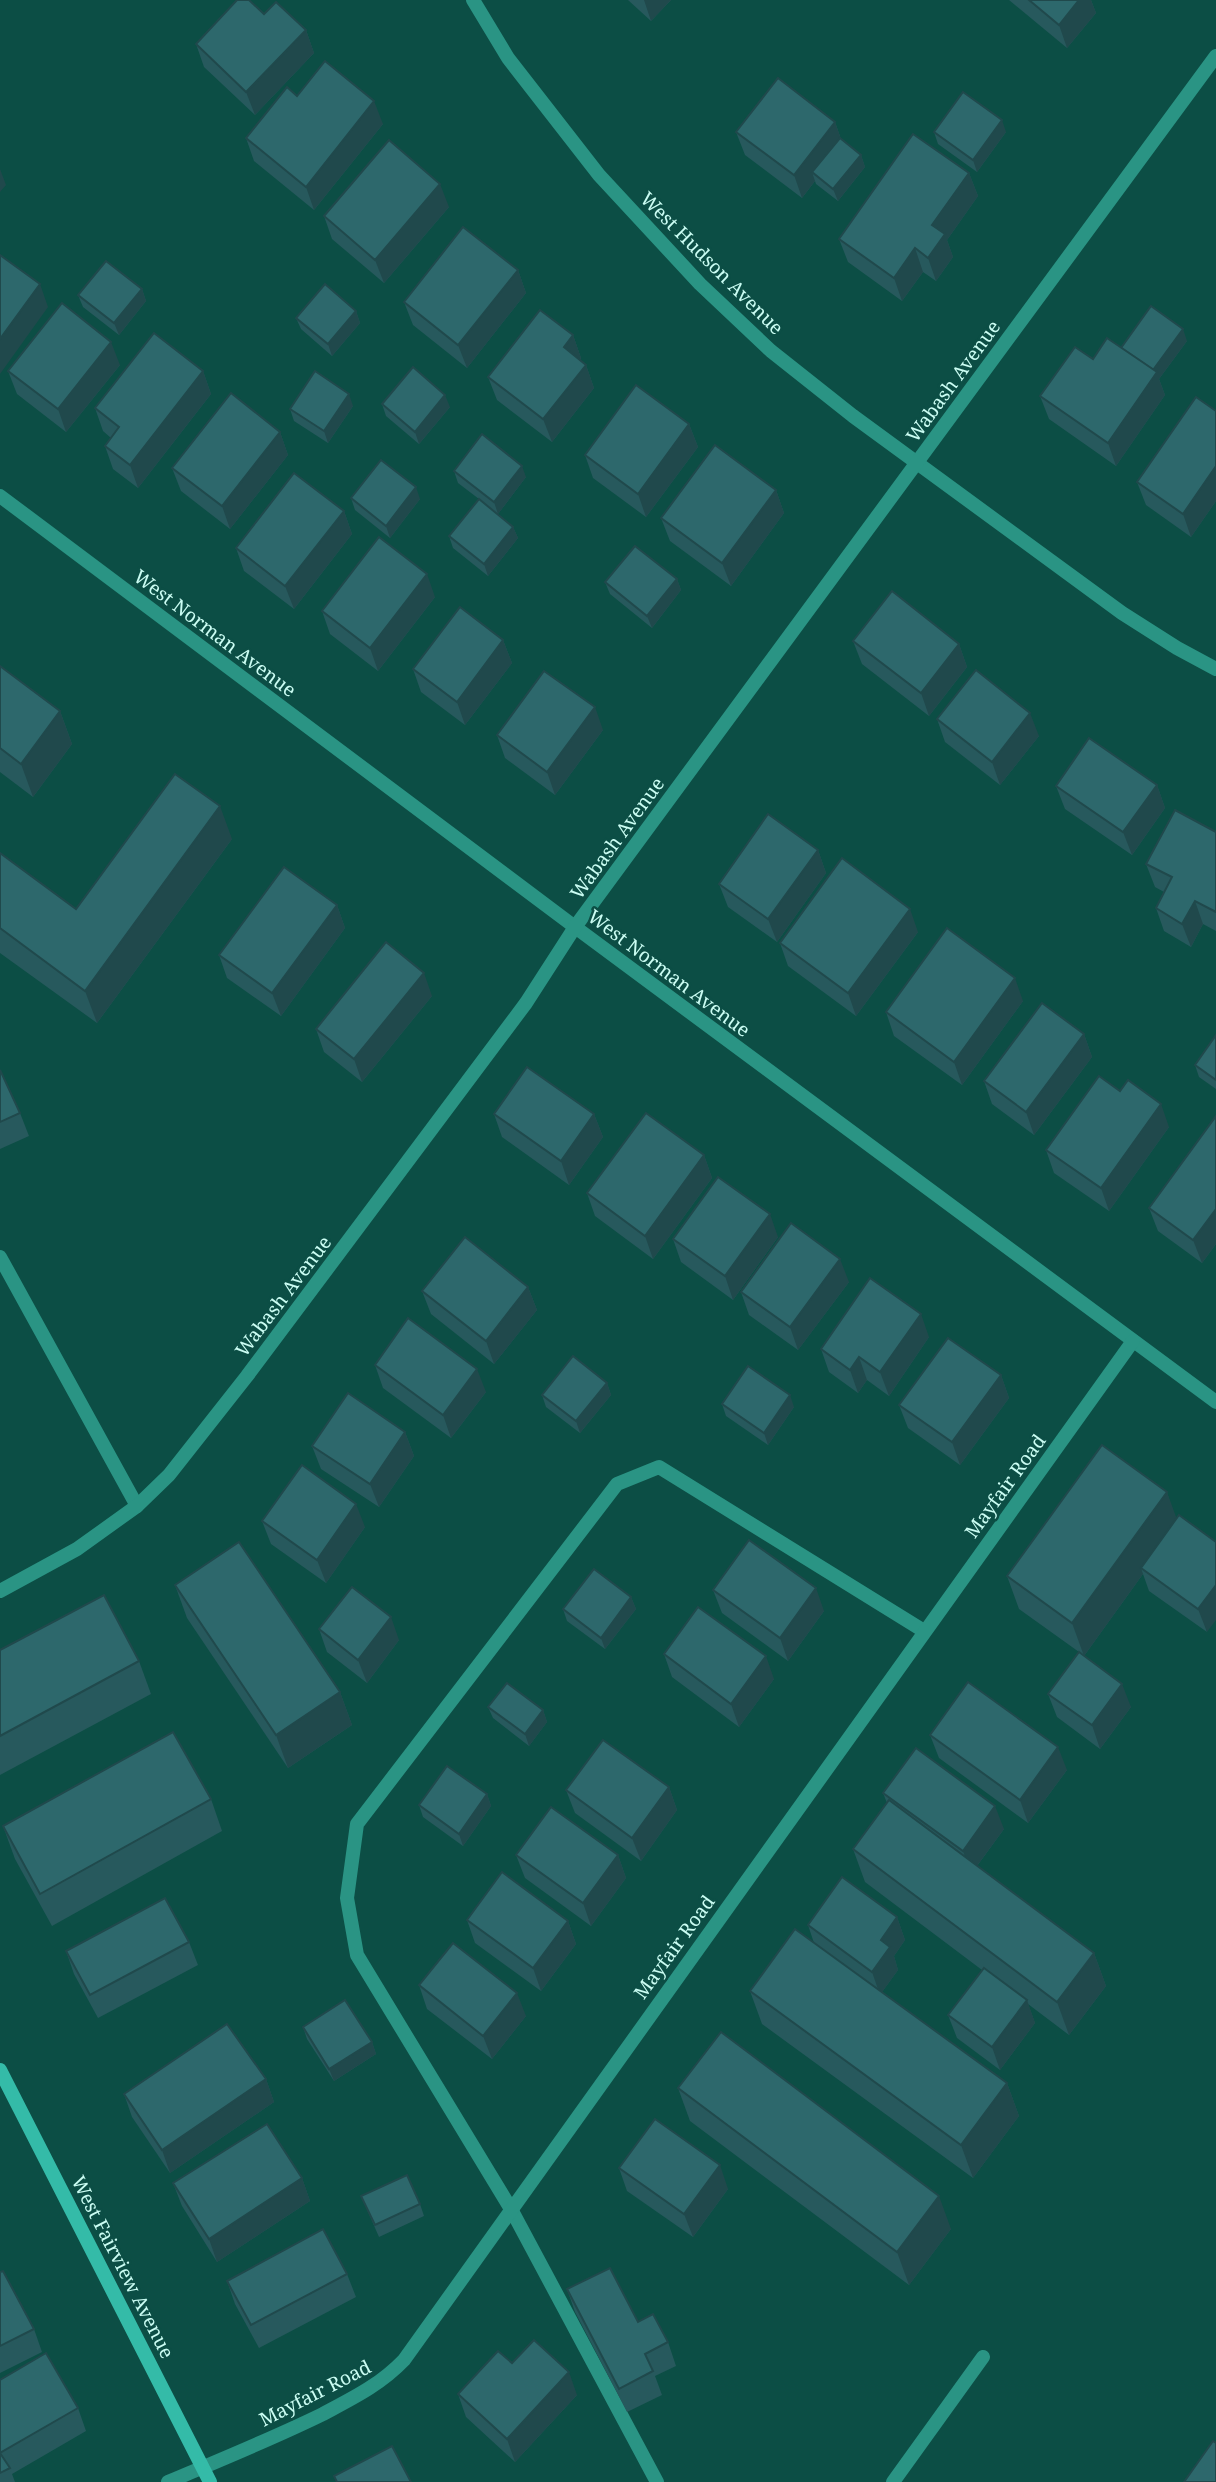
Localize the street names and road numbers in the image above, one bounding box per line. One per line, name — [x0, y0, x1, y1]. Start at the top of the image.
street label: West Hudson Avenue — [635, 186, 789, 340]
street label: Wabash Avenue — [900, 315, 1006, 447]
street label: West Norman Avenue — [128, 563, 302, 703]
street label: Wabash Avenue — [564, 772, 670, 904]
street label: West Norman Avenue — [582, 903, 756, 1043]
street label: Wabash Avenue — [229, 1230, 337, 1362]
street label: Mayfair Road — [959, 1429, 1052, 1543]
street label: Mayfair Road — [628, 1890, 721, 2004]
street label: West Fairview Avenue — [66, 2171, 180, 2363]
street label: Mayfair Road — [255, 2353, 376, 2432]

